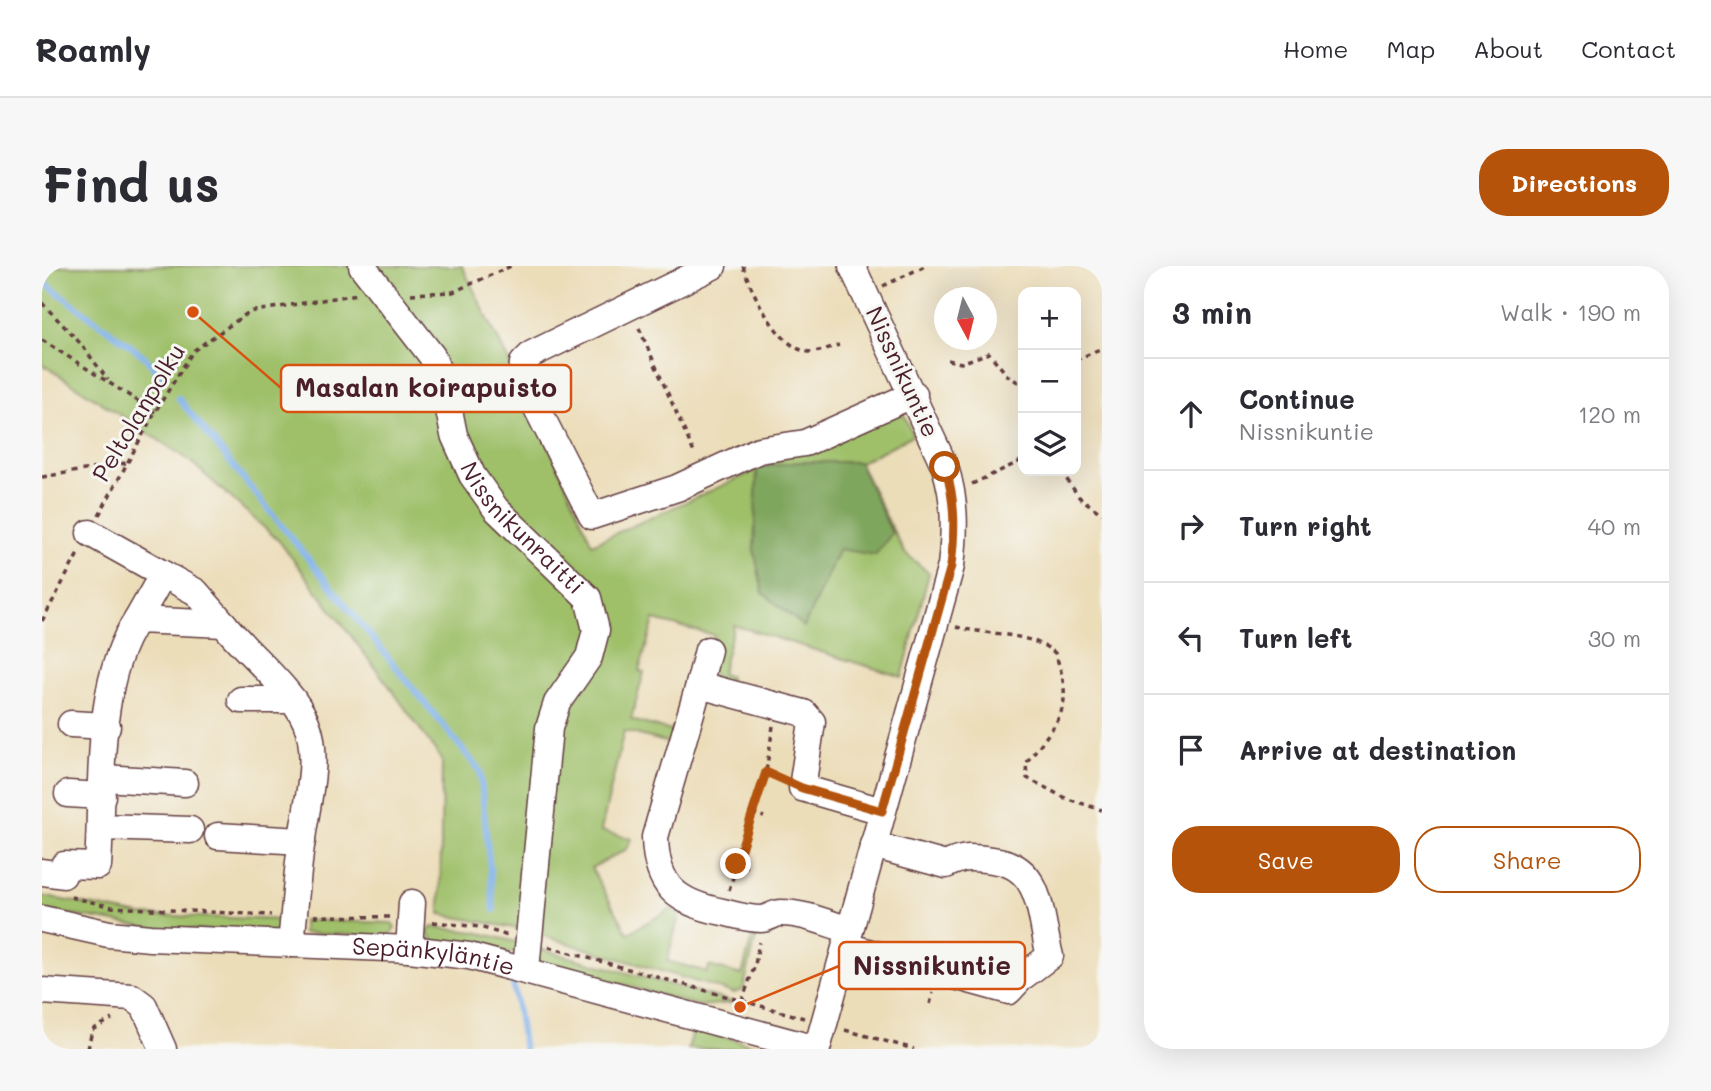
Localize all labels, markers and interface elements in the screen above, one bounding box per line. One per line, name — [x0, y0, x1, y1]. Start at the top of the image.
text: Roamly — [35, 27, 151, 70]
text: Home — [1283, 33, 1348, 64]
text: Map — [1386, 33, 1435, 64]
text: About — [1473, 33, 1543, 64]
text: Contact — [1581, 33, 1676, 64]
button: Directions — [1479, 149, 1669, 216]
text: Find us — [42, 151, 220, 214]
north arrow — [934, 287, 997, 350]
map controls — [1018, 287, 1081, 476]
button: + — [1018, 287, 1081, 350]
text: 3 min — [1172, 292, 1252, 332]
text: Walk · 190 m — [1500, 297, 1641, 327]
street label: Nissnikuntie — [860, 301, 947, 442]
street label: Peltolanpolku — [84, 338, 191, 487]
button: − — [1018, 350, 1081, 413]
callout: Masalan koirapuisto — [281, 365, 571, 412]
text: Masalan koirapuisto — [295, 370, 557, 404]
text: Continue — [1239, 382, 1355, 416]
icon: ahead — [1172, 395, 1210, 433]
text: 120 m — [1578, 399, 1641, 429]
button: layers — [1018, 413, 1081, 476]
text: Nissnikuntie — [1239, 416, 1374, 446]
route start — [929, 451, 960, 482]
street label: Nissnikunraitti — [454, 456, 592, 600]
icon: right — [1172, 507, 1210, 545]
text: Turn right — [1239, 509, 1372, 543]
text: 40 m — [1588, 511, 1641, 541]
icon: left — [1172, 619, 1210, 657]
text: Turn left — [1239, 621, 1352, 655]
text: 30 m — [1588, 623, 1641, 653]
icon: arrive — [1172, 731, 1210, 769]
text: Arrive at destination — [1239, 733, 1516, 767]
button: Save — [1172, 826, 1400, 893]
button: Share — [1414, 826, 1641, 893]
route end — [720, 848, 751, 879]
street label: Sepänkyläntie — [351, 930, 518, 982]
callout: Nissnikuntie — [839, 942, 1025, 989]
text: Nissnikuntie — [853, 948, 1011, 982]

